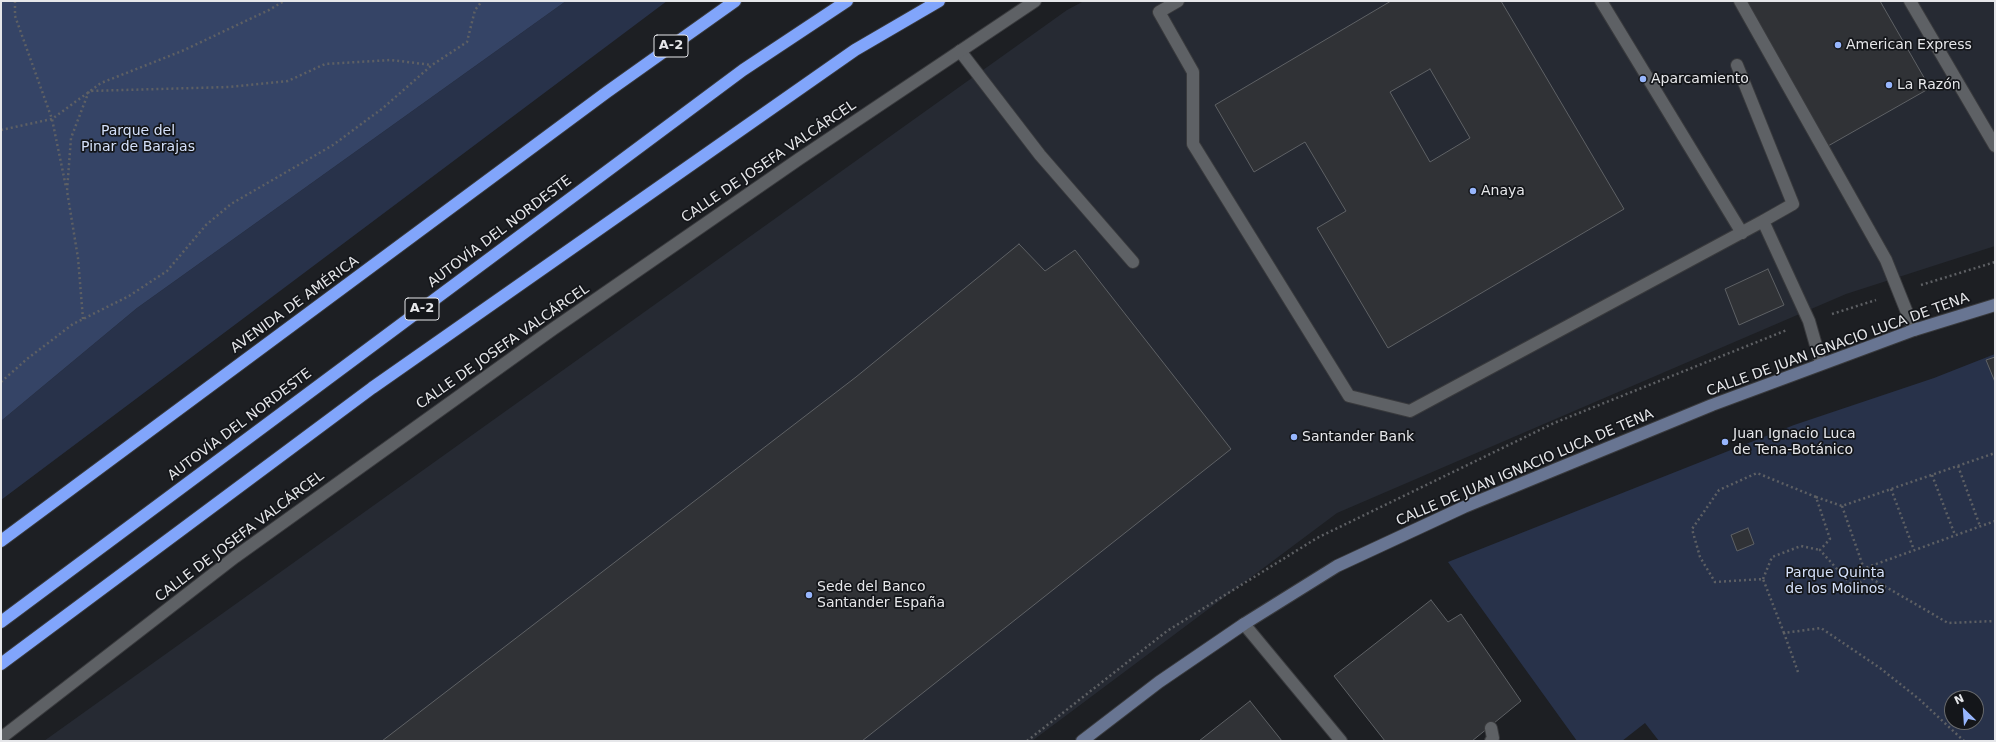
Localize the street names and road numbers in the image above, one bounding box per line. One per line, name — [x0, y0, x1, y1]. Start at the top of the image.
road number: A-2 — [654, 35, 688, 57]
street label: CALLE DE JOSEFA VALCÁRCEL — [679, 97, 859, 227]
street label: AUTOVÍA DEL NORDESTE — [425, 172, 575, 292]
street label: AVENIDA DE AMÉRICA — [228, 253, 362, 357]
street label: CALLE DE JOSEFA VALCÁRCEL — [413, 281, 593, 413]
street label: CALLE DE JUAN IGNACIO LUCA DE TENA — [1704, 290, 1972, 400]
road number: A-2 — [405, 298, 439, 320]
street label: AUTOVÍA DEL NORDESTE — [165, 365, 315, 485]
street label: CALLE DE JUAN IGNACIO LUCA DE TENA — [1394, 406, 1656, 530]
street label: CALLE DE JOSEFA VALCÁRCEL — [152, 468, 328, 606]

